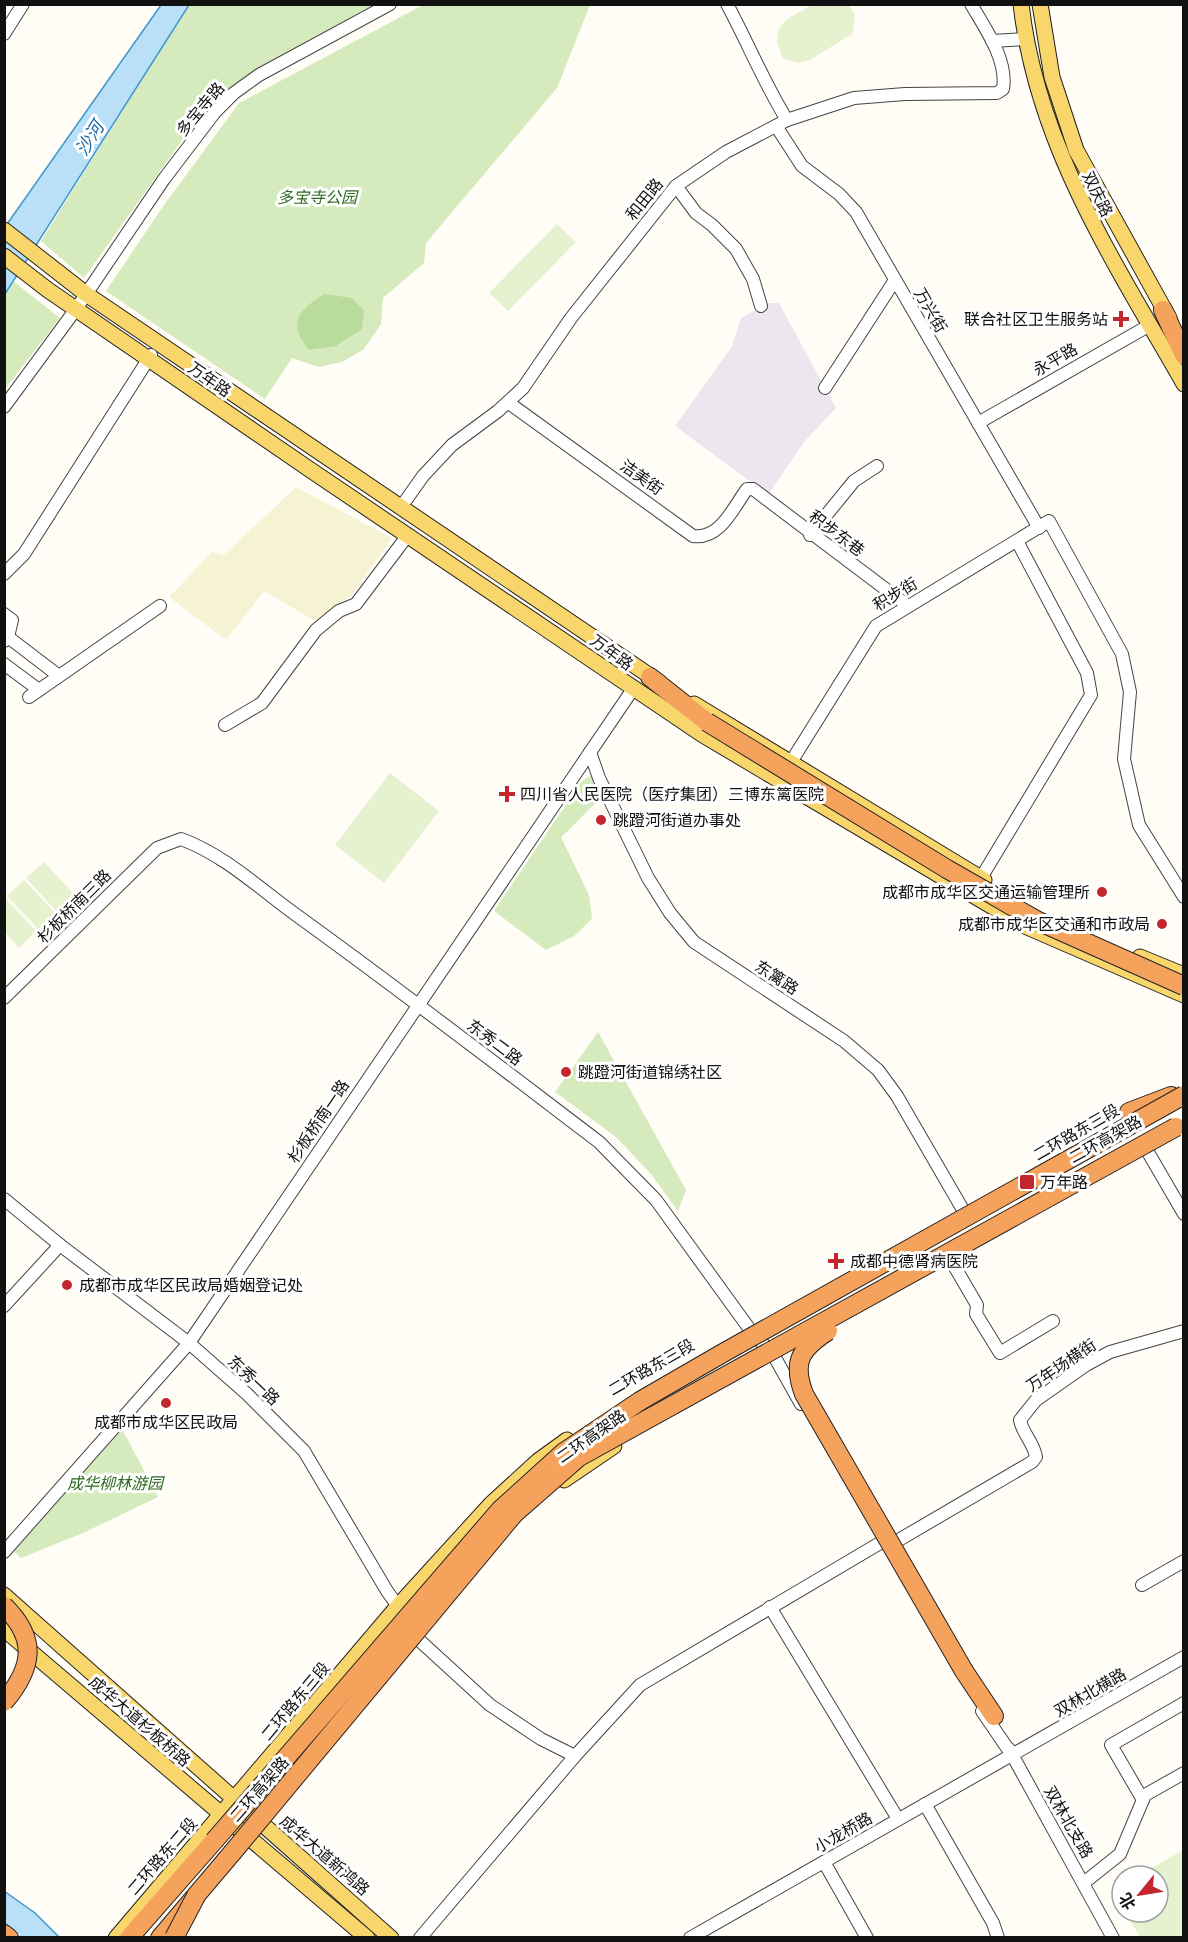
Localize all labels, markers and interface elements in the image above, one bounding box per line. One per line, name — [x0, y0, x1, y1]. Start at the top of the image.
street label: 多宝寺路 — [171, 77, 229, 141]
water label: 沙河 — [69, 114, 110, 160]
street label: 双庆路 — [1078, 168, 1118, 220]
street label: 和田路 — [620, 173, 668, 225]
park label: 多宝寺公园 — [277, 186, 359, 208]
street label: 万兴街 — [909, 284, 953, 336]
place label: 联合社区卫生服务站 — [964, 308, 1108, 330]
marker: 联合社区卫生服务站 — [1112, 310, 1130, 328]
street label: 永平路 — [1029, 337, 1081, 381]
street label: 万年路 — [184, 356, 236, 402]
street label: 洁美街 — [616, 454, 668, 500]
street label: 积步东巷 — [805, 505, 869, 561]
street label: 积步街 — [869, 572, 921, 616]
street label: 万年路 — [586, 629, 638, 675]
place label: 四川省人民医院（医疗集团）三博东篱医院 — [520, 783, 824, 805]
marker: 四川省人民医院（医疗集团）三博东篱医院 — [498, 785, 516, 803]
place label: 跳蹬河街道办事处 — [613, 809, 741, 831]
marker: 跳蹬河街道办事处 — [594, 813, 608, 827]
street label: 杉板桥南三路 — [32, 864, 116, 948]
place label: 成都市成华区交通运输管理所 — [882, 881, 1090, 903]
marker: 成都市成华区交通运输管理所 — [1095, 885, 1109, 899]
place label: 成都市成华区交通和市政局 — [958, 913, 1150, 935]
marker: 成都市成华区交通和市政局 — [1155, 917, 1169, 931]
street label: 东篱路 — [751, 955, 803, 999]
street label: 东秀二路 — [463, 1014, 527, 1070]
place label: 跳蹬河街道锦绣社区 — [578, 1061, 722, 1083]
marker: 跳蹬河街道锦绣社区 — [559, 1065, 573, 1079]
street label: 杉板桥南一路 — [282, 1075, 354, 1167]
street label: 二环路东三段 — [1029, 1098, 1123, 1166]
street label: 二环高架路 — [1065, 1110, 1145, 1168]
place label: 万年路 — [1040, 1171, 1088, 1193]
marker: 万年路 — [1018, 1173, 1036, 1191]
place label: 成都中德肾病医院 — [850, 1250, 978, 1272]
marker: 成都中德肾病医院 — [827, 1252, 845, 1270]
place label: 成都市成华区民政局婚姻登记处 — [79, 1274, 303, 1296]
marker: 成都市成华区民政局婚姻登记处 — [60, 1278, 74, 1292]
street label: 二环路东三段 — [604, 1333, 698, 1401]
street label: 万年场横街 — [1022, 1334, 1100, 1396]
street label: 东秀一路 — [223, 1350, 285, 1410]
marker: 成都市成华区民政局 — [159, 1396, 173, 1410]
street label: 二环高架路 — [552, 1404, 630, 1468]
place label: 成都市成华区民政局 — [94, 1411, 238, 1433]
park label: 成华柳林游园 — [67, 1472, 165, 1494]
street label: 二环路东三段 — [256, 1657, 334, 1745]
street label: 双林北横路 — [1050, 1662, 1130, 1722]
street label: 成华大道杉板桥路 — [84, 1671, 196, 1771]
street label: 二环高架路 — [224, 1752, 294, 1826]
street label: 双林北支路 — [1039, 1782, 1099, 1862]
street label: 小龙桥路 — [810, 1806, 876, 1858]
street label: 成华大道新鸿路 — [276, 1810, 374, 1900]
street label: 二环路东二段 — [122, 1813, 202, 1899]
north arrow — [1110, 1864, 1170, 1924]
text: 北 — [1113, 1889, 1141, 1914]

